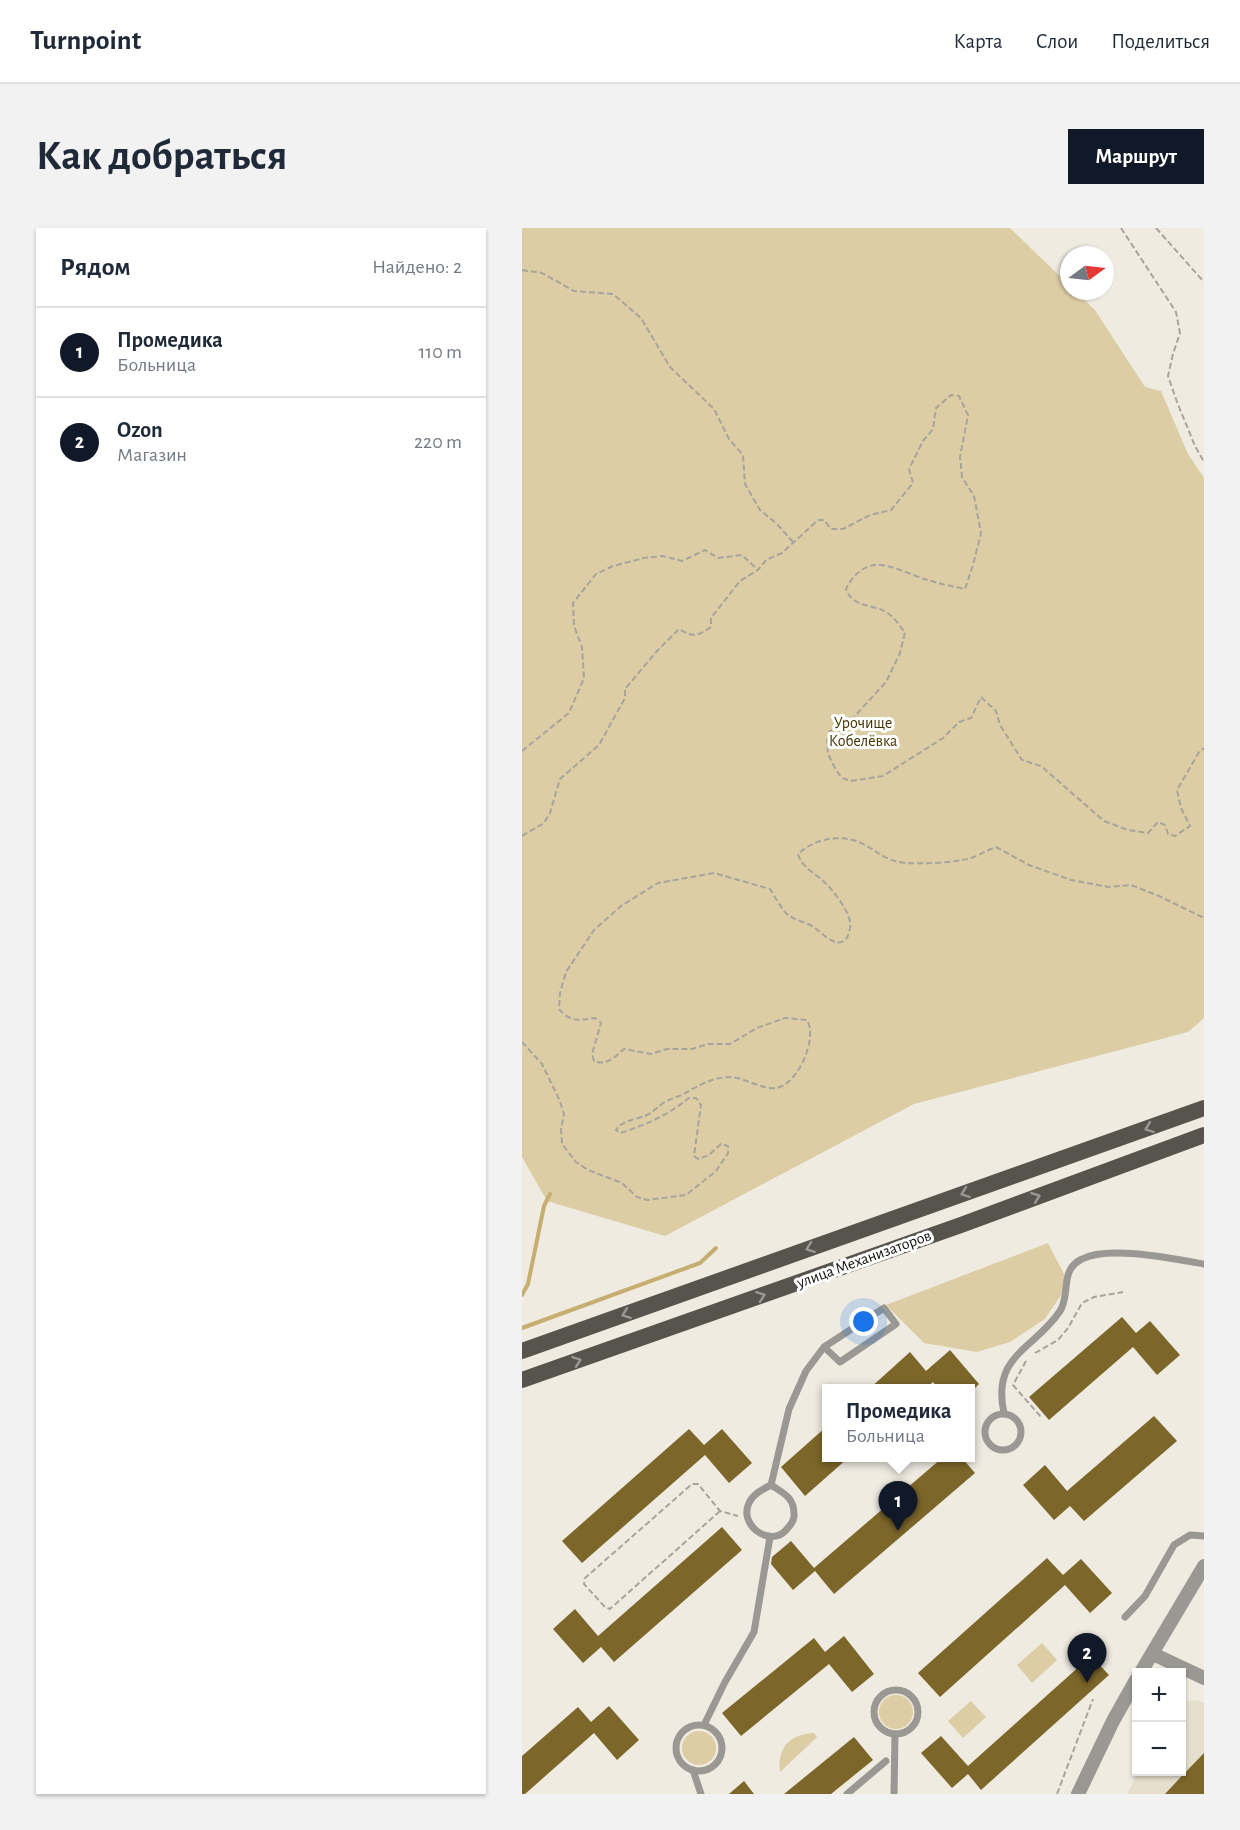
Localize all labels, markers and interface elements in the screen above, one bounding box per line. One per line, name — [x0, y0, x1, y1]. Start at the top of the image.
text: Turnpoint — [30, 27, 141, 55]
text: Карта — [953, 31, 1003, 52]
text: Слои — [1036, 31, 1078, 52]
text: Поделиться — [1111, 31, 1210, 52]
button: Маршрут — [1068, 129, 1204, 184]
text: Как добраться — [36, 135, 287, 177]
north arrow — [1060, 246, 1114, 300]
text: Рядом — [60, 254, 131, 280]
text: Найдено: 2 — [372, 257, 462, 277]
text: Промедика — [117, 329, 223, 351]
text: 1 — [76, 342, 83, 362]
text: 110 m — [418, 342, 462, 362]
text: Больница — [117, 355, 196, 375]
text: Ozon — [117, 419, 163, 441]
text: 2 — [75, 432, 84, 452]
text: 220 m — [414, 432, 462, 452]
text: Магазин — [117, 445, 187, 465]
park label: Урочище Кобелёвка — [829, 715, 897, 749]
one-way arrow — [1144, 1120, 1155, 1133]
one-way arrow — [960, 1185, 971, 1198]
one-way arrow — [1030, 1192, 1041, 1204]
street label: улица Механизаторов — [794, 1227, 934, 1292]
one-way arrow — [805, 1241, 816, 1253]
one-way arrow — [755, 1290, 766, 1303]
one-way arrow — [622, 1306, 632, 1319]
your location — [849, 1307, 878, 1336]
one-way arrow — [571, 1355, 582, 1368]
popup — [822, 1384, 975, 1462]
text: Промедика — [846, 1400, 951, 1422]
text: Больница — [846, 1426, 925, 1446]
pin: 1 — [878, 1482, 917, 1531]
pin: 2 — [1068, 1634, 1106, 1683]
map controls — [1132, 1668, 1186, 1776]
button: + — [1132, 1668, 1186, 1722]
button: − — [1132, 1722, 1186, 1776]

